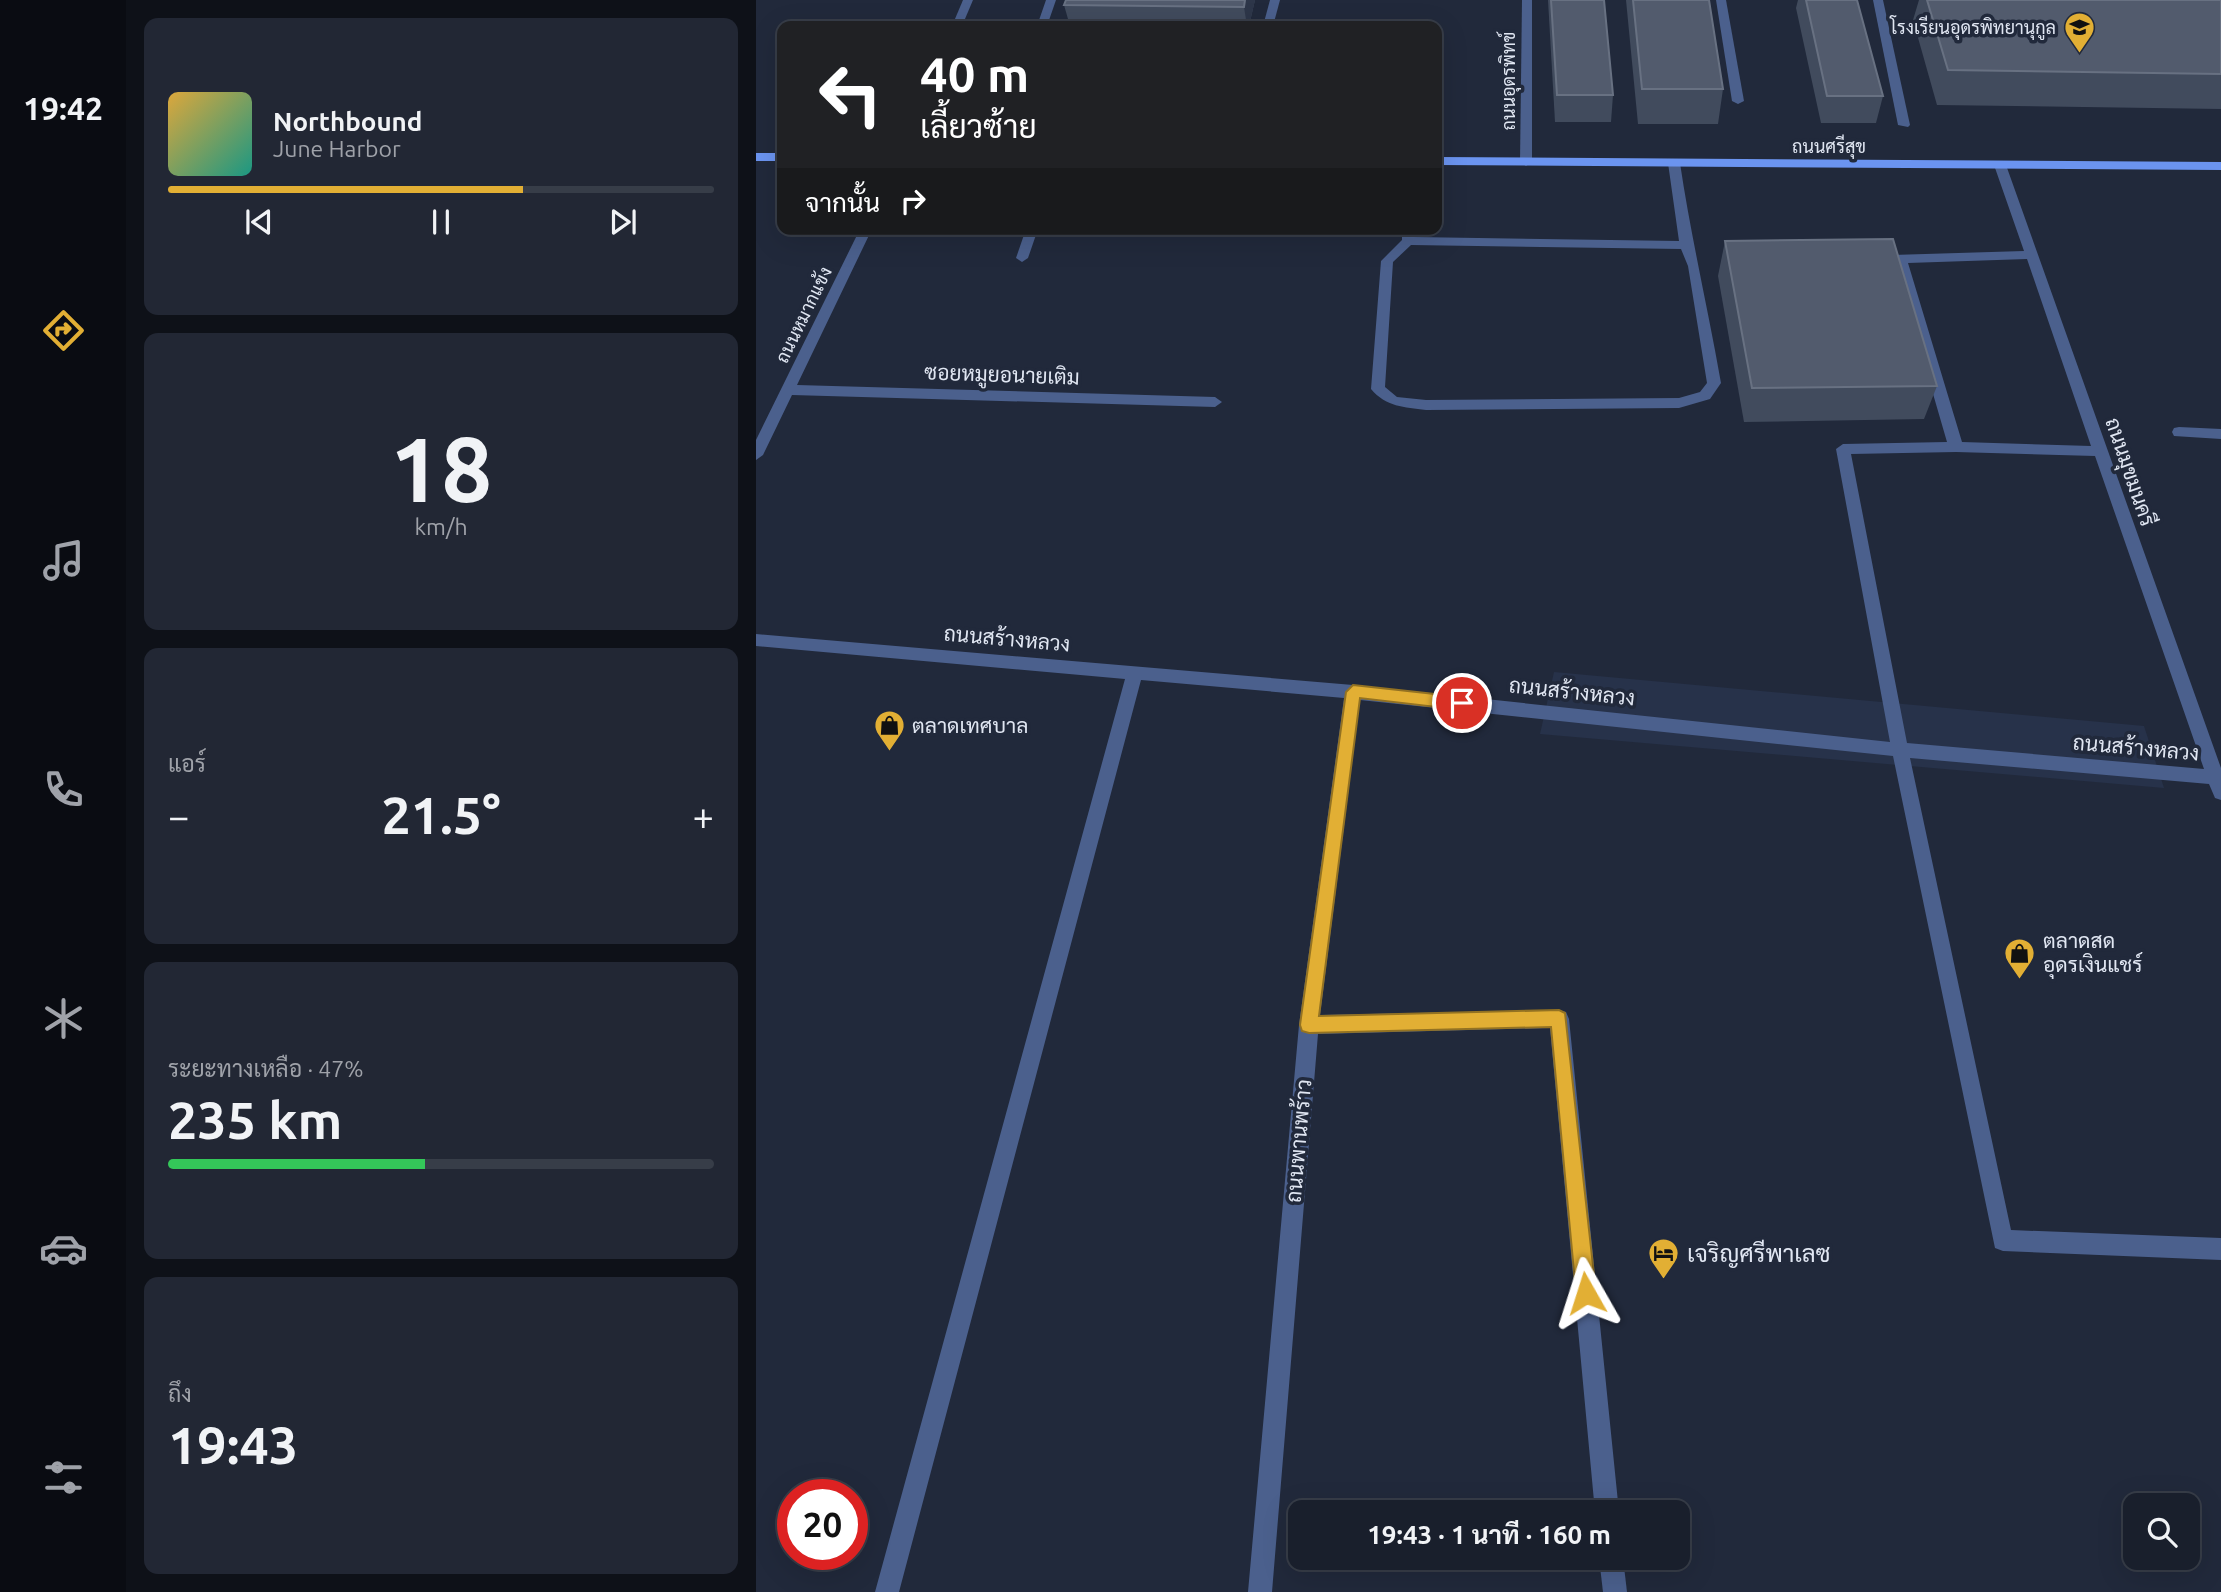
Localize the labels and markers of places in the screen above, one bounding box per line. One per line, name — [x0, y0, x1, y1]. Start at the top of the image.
school or university icon: โรงเรียนอุดรพิทยานุกูล — [2062, 11, 2096, 55]
place label: โรงเรียนอุดรพิทยานุกูล — [1889, 15, 2056, 41]
pin — [1432, 673, 1492, 733]
shop icon: ตลาดเทศบาล — [872, 709, 906, 753]
place label: ตลาดเทศบาล — [912, 713, 1028, 737]
place label: ตลาดสด อุดรเงินแชร์ — [2043, 928, 2142, 979]
shop icon: ตลาดสด อุดรเงินแชร์ — [2003, 936, 2037, 980]
hotel icon: เจริญศรีพาเลซ — [1647, 1237, 1681, 1281]
place label: เจริญศรีพาเลซ — [1687, 1239, 1830, 1268]

